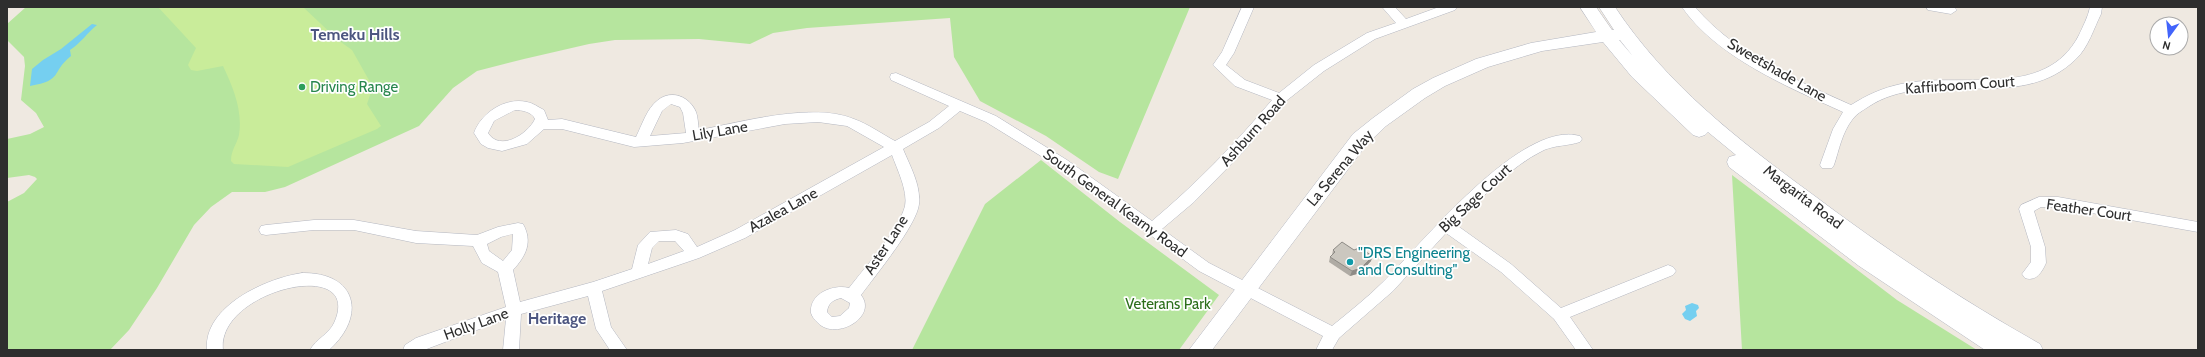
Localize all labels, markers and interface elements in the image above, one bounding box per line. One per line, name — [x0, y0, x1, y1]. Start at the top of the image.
north arrow — [2149, 16, 2189, 56]
district label: Temeku Hills — [311, 25, 400, 44]
street label: Sweetshade Lane — [1724, 34, 1830, 106]
text: N — [2161, 38, 2172, 53]
street label: Kaffirboom Court — [1905, 72, 2015, 98]
place label: Driving Range — [310, 78, 399, 96]
marker: Driving Range — [297, 82, 307, 92]
street label: Ashburn Road — [1217, 92, 1289, 170]
street label: Lily Lane — [691, 117, 749, 145]
street label: La Serena Way — [1303, 126, 1377, 210]
street label: South General Kearny Road — [1040, 145, 1190, 261]
street label: Big Sage Court — [1435, 160, 1515, 236]
street label: Margarita Road — [1760, 161, 1846, 233]
street label: Azalea Lane — [745, 184, 821, 236]
street label: Feather Court — [2045, 195, 2133, 225]
street label: Aster Lane — [860, 212, 912, 278]
place label: "DRS Engineering and Consulting" — [1358, 244, 1470, 279]
marker: "DRS Engineering and Consulting" — [1345, 257, 1355, 267]
park label: Veterans Park — [1125, 295, 1211, 313]
street label: Holly Lane — [441, 304, 511, 344]
district label: Heritage — [528, 309, 586, 328]

